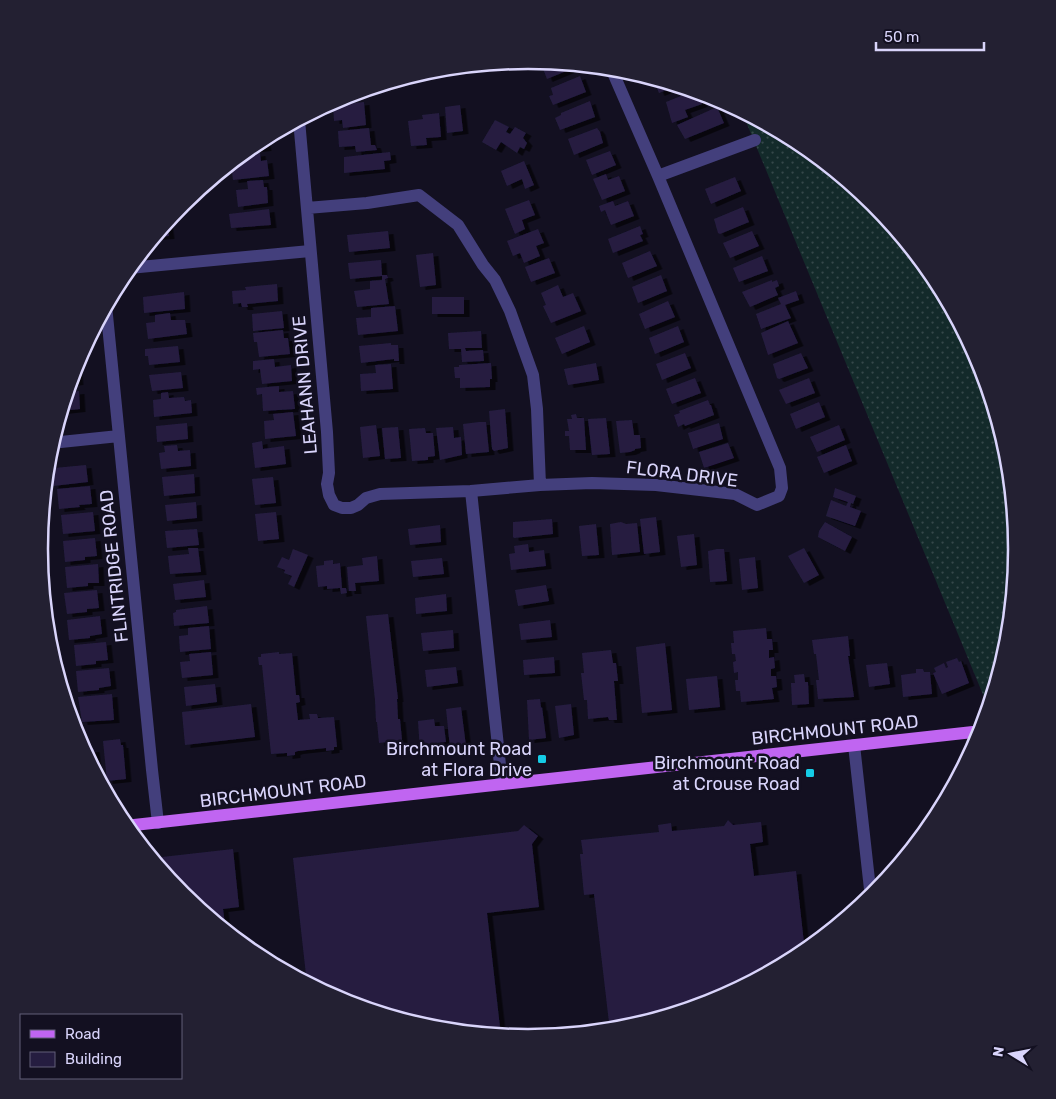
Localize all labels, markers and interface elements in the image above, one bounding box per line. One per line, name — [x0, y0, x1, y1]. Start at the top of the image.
scale bar — [876, 20, 984, 52]
text: 50 m — [884, 28, 919, 46]
street label: LEAHANN DRIVE — [288, 315, 322, 455]
street label: FLORA DRIVE — [625, 456, 739, 492]
street label: FLINTRIDGE ROAD — [95, 489, 133, 643]
street label: BIRCHMOUNT ROAD — [750, 710, 920, 750]
place label: Birchmount Road at Flora Drive — [386, 738, 532, 781]
place label: Birchmount Road at Crouse Road — [654, 752, 800, 795]
marker: Birchmount Road at Flora Drive — [536, 753, 548, 765]
marker: Birchmount Road at Crouse Road — [804, 767, 816, 779]
street label: BIRCHMOUNT ROAD — [198, 770, 368, 812]
legend — [20, 1014, 182, 1079]
text: Road — [65, 1025, 101, 1043]
north arrow — [986, 1029, 1036, 1079]
text: N — [989, 1045, 1008, 1058]
text: Building — [65, 1050, 122, 1068]

